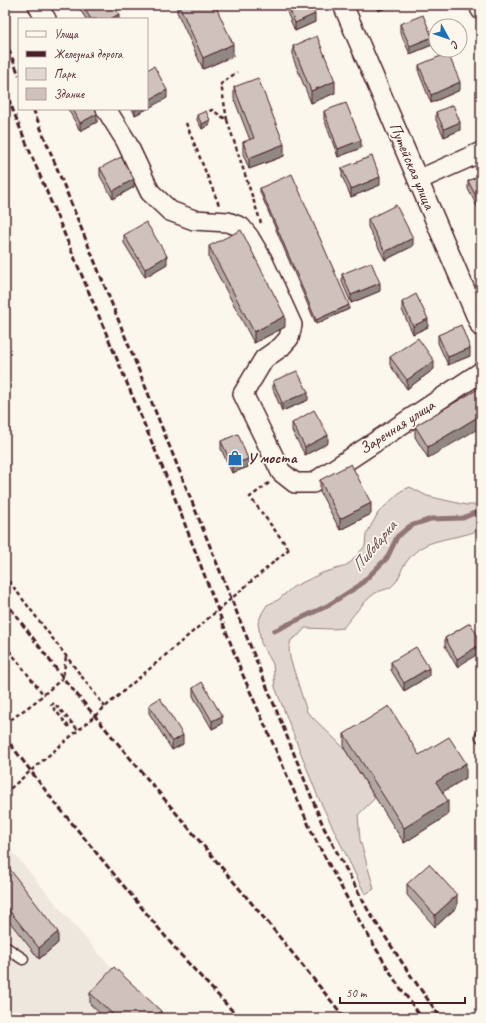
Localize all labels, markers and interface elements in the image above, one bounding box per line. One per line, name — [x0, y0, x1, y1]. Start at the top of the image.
legend — [18, 18, 148, 110]
north arrow — [428, 18, 468, 58]
text: Улица — [54, 26, 79, 42]
text: С — [448, 38, 463, 52]
text: Железная дорога — [54, 46, 123, 62]
text: Парк — [54, 66, 77, 82]
text: Здание — [54, 86, 85, 102]
street label: Путейская улица — [385, 120, 440, 214]
street label: Заречная улица — [356, 395, 439, 459]
place label: У моста — [247, 448, 298, 468]
shop icon: У моста — [226, 449, 244, 467]
water label: Пивоварка — [347, 515, 402, 576]
scale bar — [340, 979, 465, 1005]
text: 50 m — [346, 985, 368, 1001]

